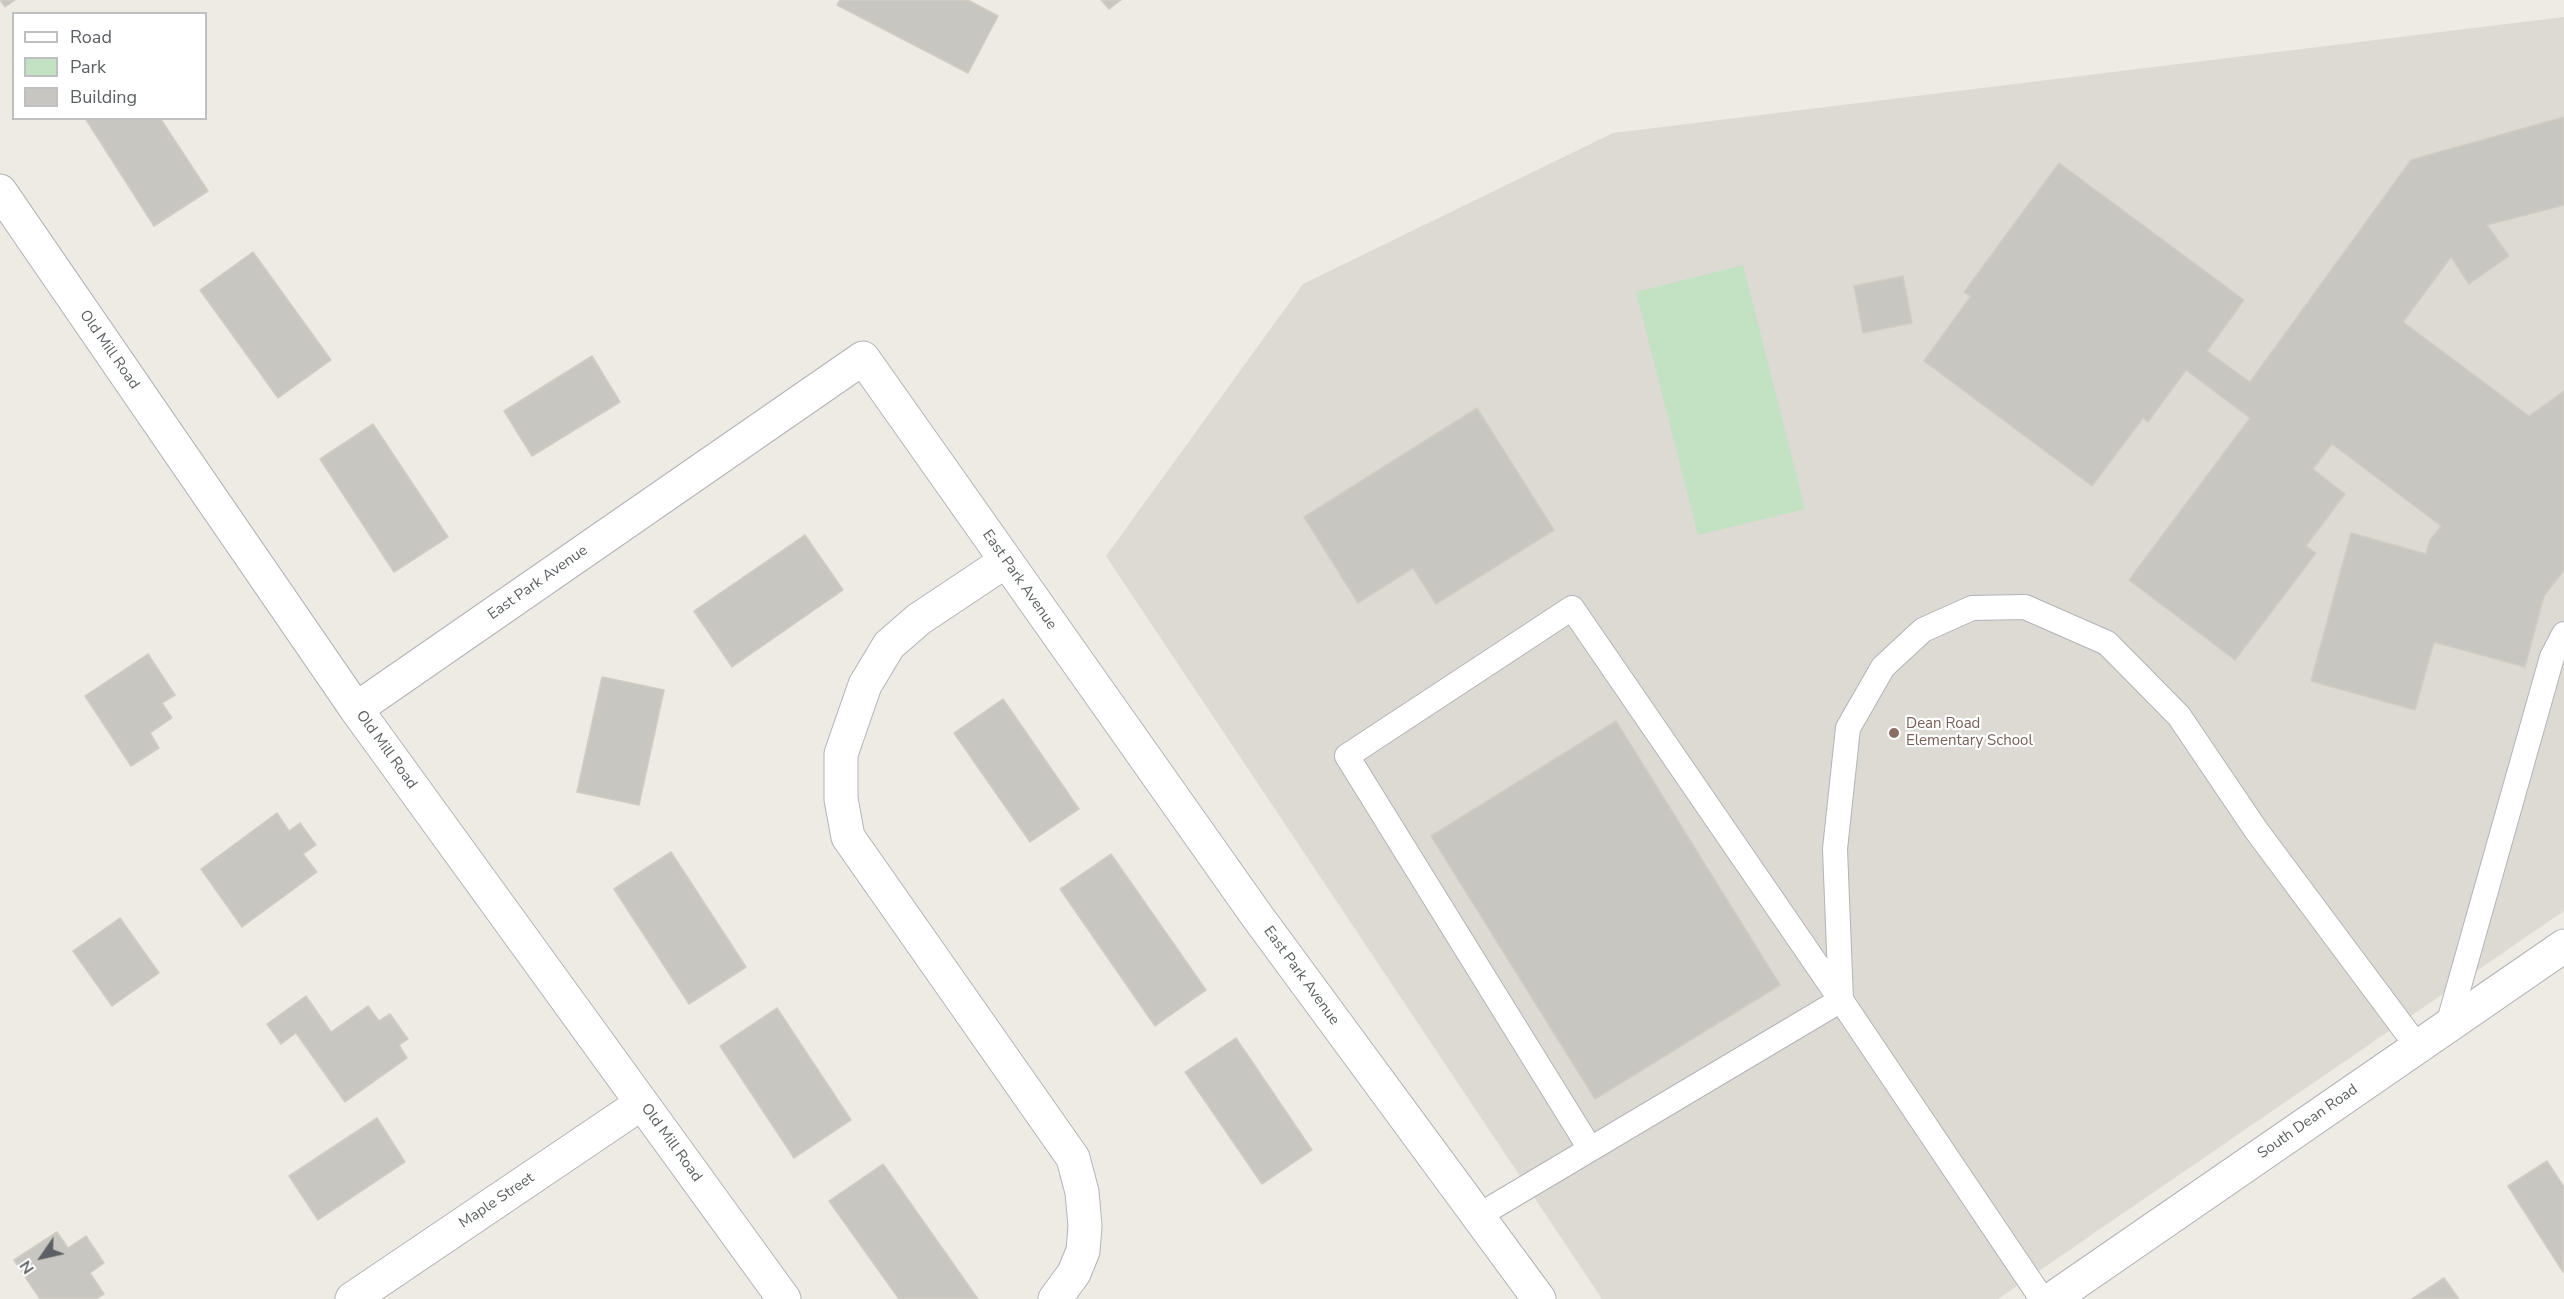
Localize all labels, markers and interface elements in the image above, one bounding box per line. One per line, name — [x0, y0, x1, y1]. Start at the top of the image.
legend — [12, 12, 207, 120]
text: Road — [70, 25, 112, 49]
text: Park — [70, 55, 106, 79]
text: Building — [70, 85, 137, 109]
street label: Old Mill Road — [75, 307, 143, 393]
street label: East Park Avenue — [978, 527, 1060, 633]
street label: East Park Avenue — [485, 542, 591, 624]
street label: Old Mill Road — [352, 707, 420, 793]
place label: Dean Road Elementary School — [1906, 715, 2033, 750]
marker: Dean Road Elementary School — [1887, 726, 1901, 740]
street label: East Park Avenue — [1259, 923, 1343, 1029]
street label: South Dean Road — [2255, 1081, 2361, 1163]
street label: Old Mill Road — [637, 1100, 705, 1186]
street label: Maple Street — [456, 1169, 538, 1233]
north arrow — [12, 1227, 72, 1287]
text: N — [15, 1256, 40, 1278]

